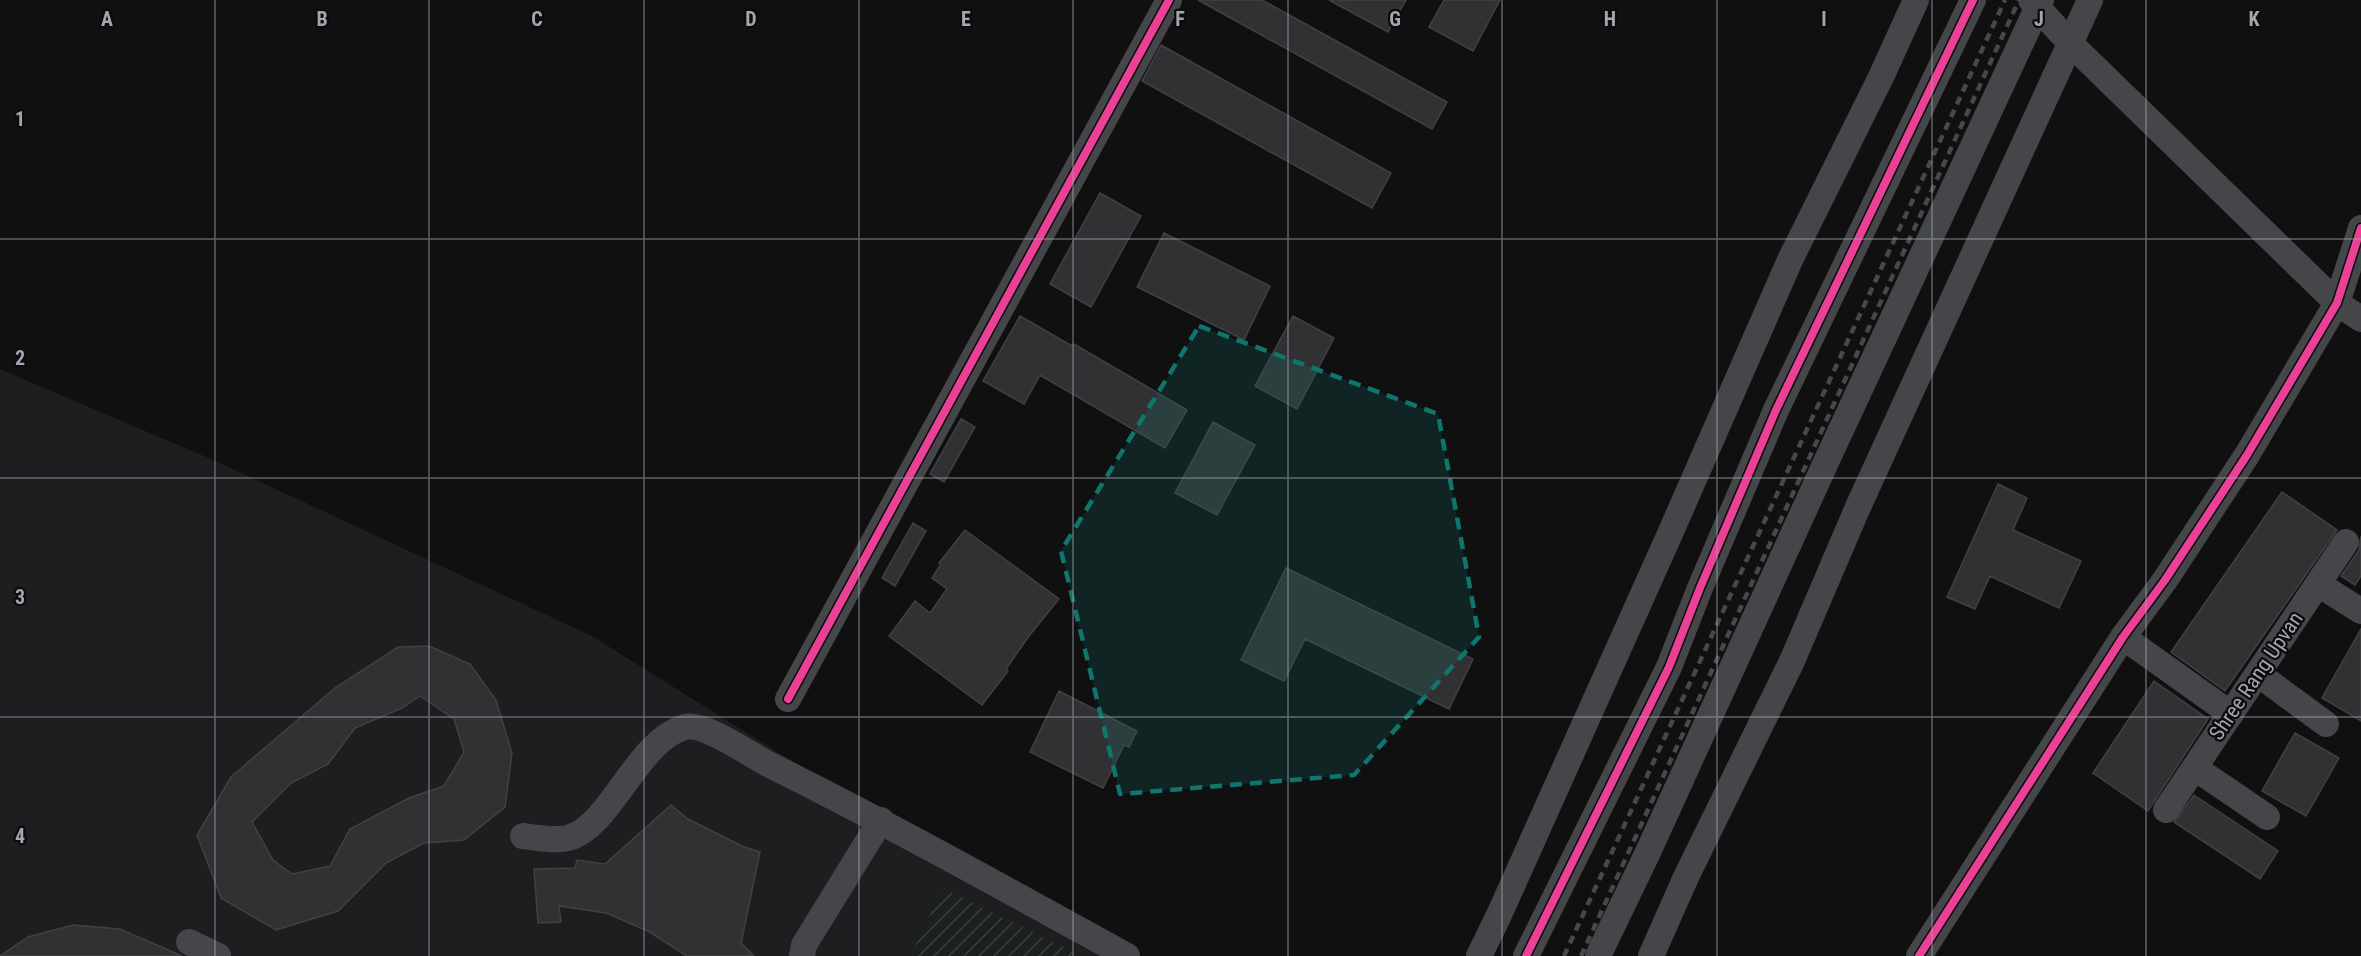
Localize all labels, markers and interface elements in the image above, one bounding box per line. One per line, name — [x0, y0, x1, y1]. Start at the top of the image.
text: A — [101, 7, 113, 31]
text: B — [316, 7, 328, 31]
text: C — [531, 7, 543, 31]
text: D — [745, 7, 757, 31]
text: E — [961, 7, 971, 31]
text: F — [1175, 7, 1185, 31]
text: G — [1389, 7, 1401, 31]
text: H — [1604, 7, 1616, 31]
text: I — [1821, 7, 1827, 31]
text: J — [2034, 7, 2044, 31]
text: K — [2248, 7, 2260, 31]
text: 1 — [15, 107, 25, 131]
text: 2 — [15, 346, 25, 370]
text: 3 — [15, 585, 25, 609]
street label: Shree Rang Upvan — [2204, 607, 2308, 745]
text: 4 — [15, 824, 25, 848]

